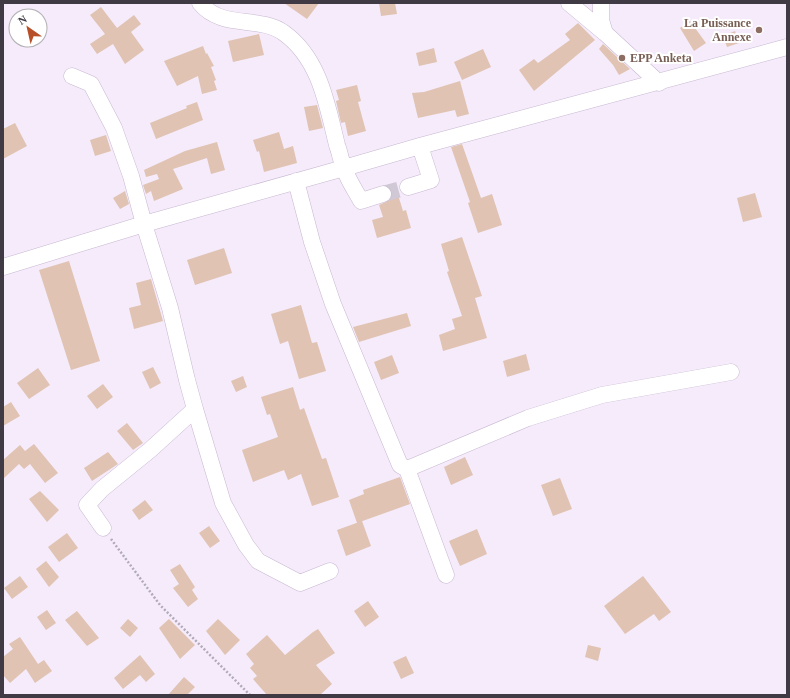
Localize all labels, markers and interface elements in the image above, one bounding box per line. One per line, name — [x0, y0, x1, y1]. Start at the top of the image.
north arrow — [8, 8, 48, 48]
text: N — [16, 12, 29, 27]
place label: La Puissance Annexe — [684, 16, 752, 44]
marker: La Puissance Annexe — [754, 25, 764, 35]
place label: EPP Anketa — [630, 51, 692, 65]
marker: EPP Anketa — [617, 53, 627, 63]

